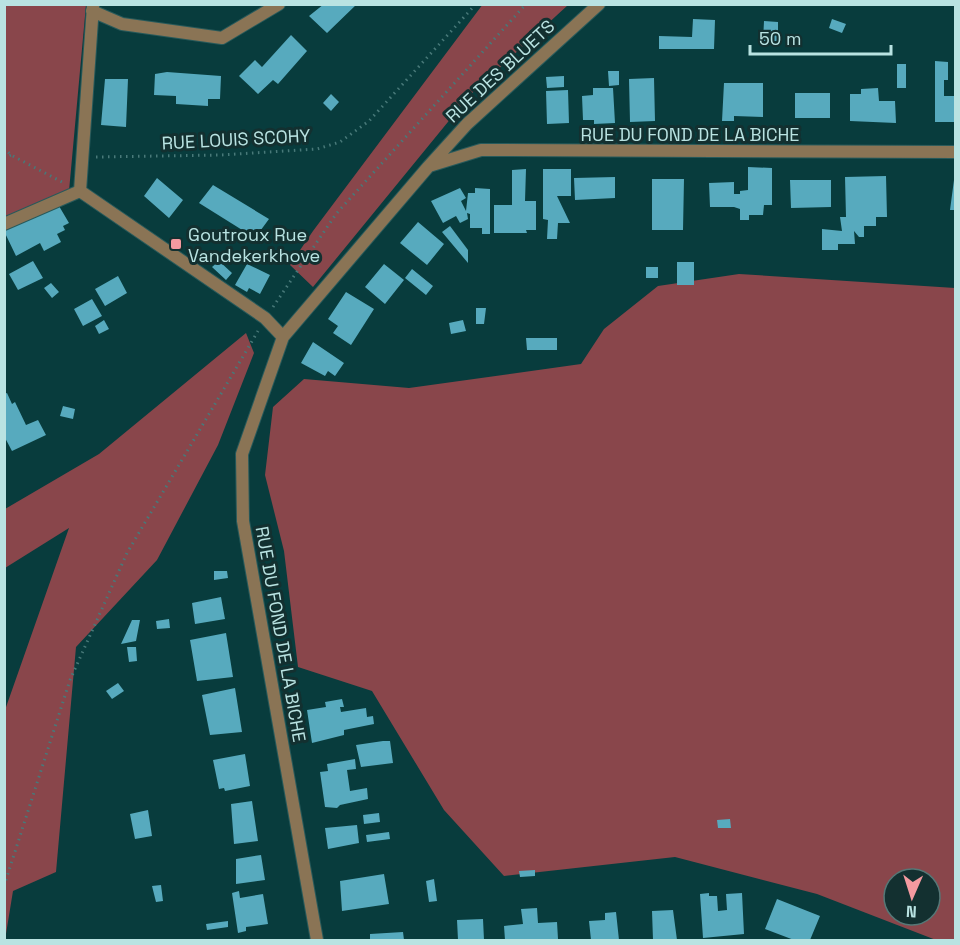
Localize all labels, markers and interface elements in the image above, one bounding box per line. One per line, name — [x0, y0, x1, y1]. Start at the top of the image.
street label: RUE DES BLUETS — [441, 15, 559, 127]
scale bar — [750, 18, 891, 56]
text: 50 m — [759, 27, 801, 50]
street label: RUE DU FOND DE LA BICHE — [581, 123, 799, 146]
street label: RUE LOUIS SCOHY — [161, 124, 311, 154]
place label: Goutroux Rue Vandekerkhove — [188, 223, 320, 267]
marker: Goutroux Rue Vandekerkhove — [169, 237, 183, 251]
street label: RUE DU FOND DE LA BICHE — [251, 524, 311, 744]
north arrow — [882, 867, 942, 927]
text: N — [905, 901, 917, 922]

